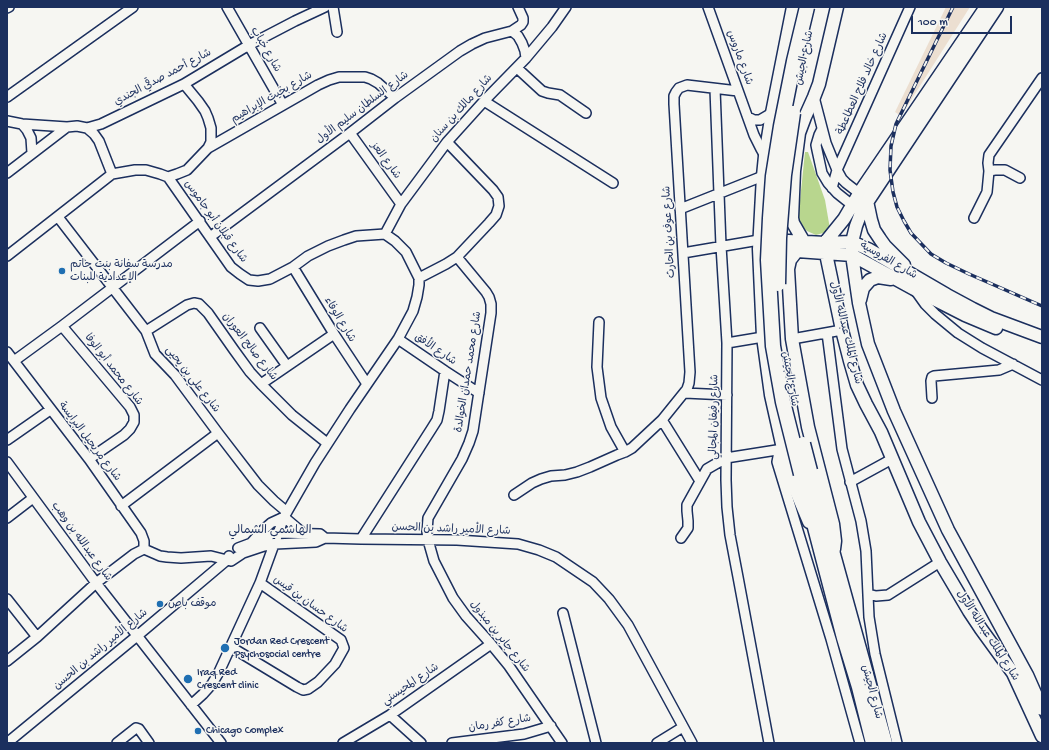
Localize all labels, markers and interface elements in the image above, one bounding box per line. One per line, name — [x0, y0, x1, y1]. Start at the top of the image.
scale bar — [913, 8, 1014, 34]
text: 100 m — [918, 16, 948, 30]
street label: شارع خباب — [247, 25, 283, 75]
street label: شارع ماروس — [723, 29, 755, 87]
street label: شارع الجيش — [793, 30, 817, 86]
street label: شارع خالد فلاح العطاعطة — [835, 31, 891, 137]
street label: شارع أحمد صدقي الجندي — [112, 47, 214, 109]
street label: شارع بخيت الإبراهيم — [229, 69, 315, 127]
street label: شارع السلطان سليم الأول — [314, 69, 412, 147]
street label: شارع مالك بن سنان — [428, 72, 496, 146]
street label: شارع العز — [367, 140, 403, 182]
street label: شارع قبلان أبو جاموس — [181, 178, 249, 266]
street label: شارع عوف بن الحارث — [661, 185, 679, 279]
street label: شارع الفروسية — [857, 239, 919, 283]
place label: مدرسة سفانة بنت حاتم الإعدادية للبنات — [70, 258, 173, 284]
marker: مدرسة سفانة بنت حاتم الإعدادية للبنات — [57, 266, 67, 276]
street label: شارع الملك عبدالله الأول — [826, 280, 864, 386]
street label: شارع الوفاء — [320, 295, 358, 345]
street label: شارع محمد حمدان الخوالدة — [453, 310, 485, 434]
street label: شارع صالح العوران — [219, 311, 279, 383]
street label: شارع الأفق — [411, 331, 459, 369]
street label: شارع محمد أبو الوفا — [81, 332, 145, 408]
street label: شارع علي بن يحيى — [162, 344, 222, 416]
street label: شارع الجيش — [778, 351, 800, 407]
street label: شارع رفيفان المجالي — [708, 374, 722, 460]
street label: شارع مريحيل البرايسة — [55, 400, 123, 484]
street label: شارع عبدالله بن وهب — [48, 500, 114, 584]
street label: شارع الأمير راشد بن الحسن — [391, 521, 511, 539]
district label: الهاشمي الشمالي — [229, 524, 311, 538]
street label: شارع حسان بن قيس — [270, 574, 350, 636]
street label: شارع الملك عبدالله الأول — [953, 588, 1021, 684]
place label: موقف باص — [168, 597, 216, 611]
marker: موقف باص — [155, 599, 165, 609]
street label: شارع جابر بن مبذول — [466, 599, 532, 675]
street label: شارع الأمير راشد بن الحسن — [51, 607, 151, 693]
place label: Jordan Red Crescent Psychosocial centre — [234, 635, 329, 661]
marker: Jordan Red Crescent Psychosocial centre — [219, 642, 231, 654]
street label: شارع المحيسني — [380, 661, 442, 709]
street label: شارع الجيش — [857, 664, 885, 720]
place label: Iraq Red Crescent clinic — [197, 666, 258, 692]
marker: Iraq Red Crescent clinic — [182, 673, 194, 685]
street label: شارع كفر رمان — [468, 713, 532, 735]
place label: Chicago Complex — [206, 724, 283, 738]
marker: Chicago Complex — [193, 726, 203, 736]

